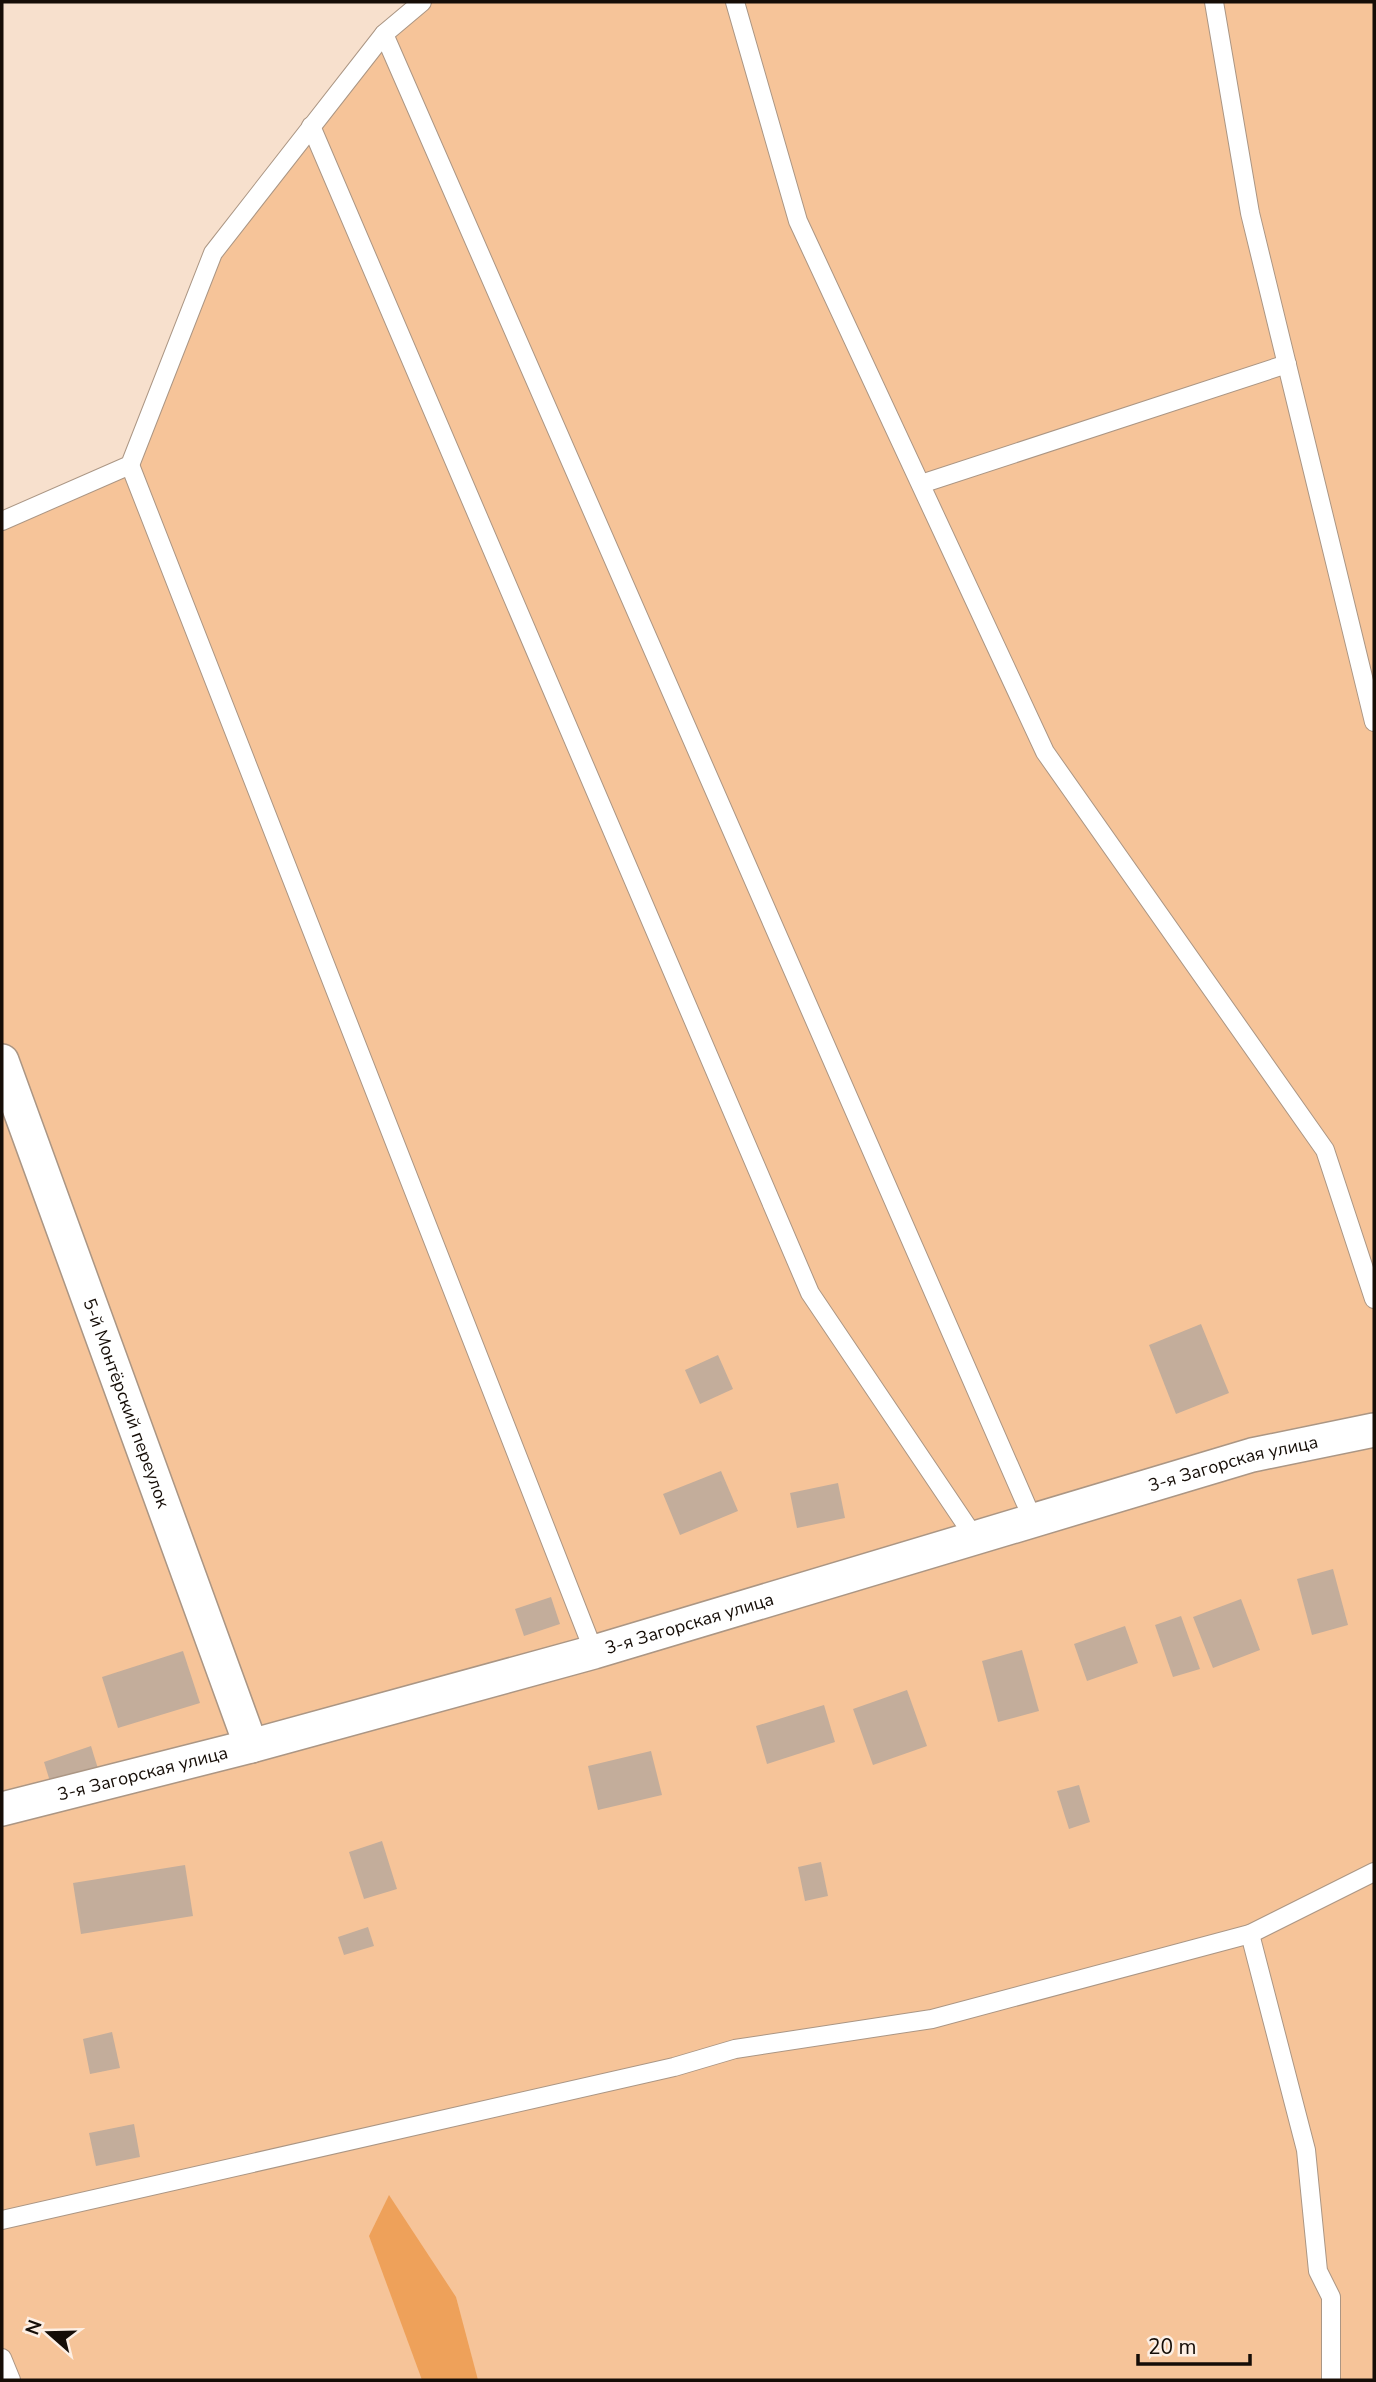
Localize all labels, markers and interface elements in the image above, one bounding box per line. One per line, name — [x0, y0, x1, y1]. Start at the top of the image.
street label: 5-й Монтёрский переулок — [77, 1295, 176, 1512]
street label: 3-я Загорская улица — [1145, 1430, 1320, 1497]
street label: 3-я Загорская улица — [602, 1587, 777, 1660]
street label: 3-я Загорская улица — [55, 1740, 230, 1807]
north arrow — [14, 2298, 84, 2368]
text: N — [19, 2316, 49, 2339]
scale bar — [1138, 2322, 1250, 2366]
text: 20 m — [1148, 2333, 1197, 2361]

